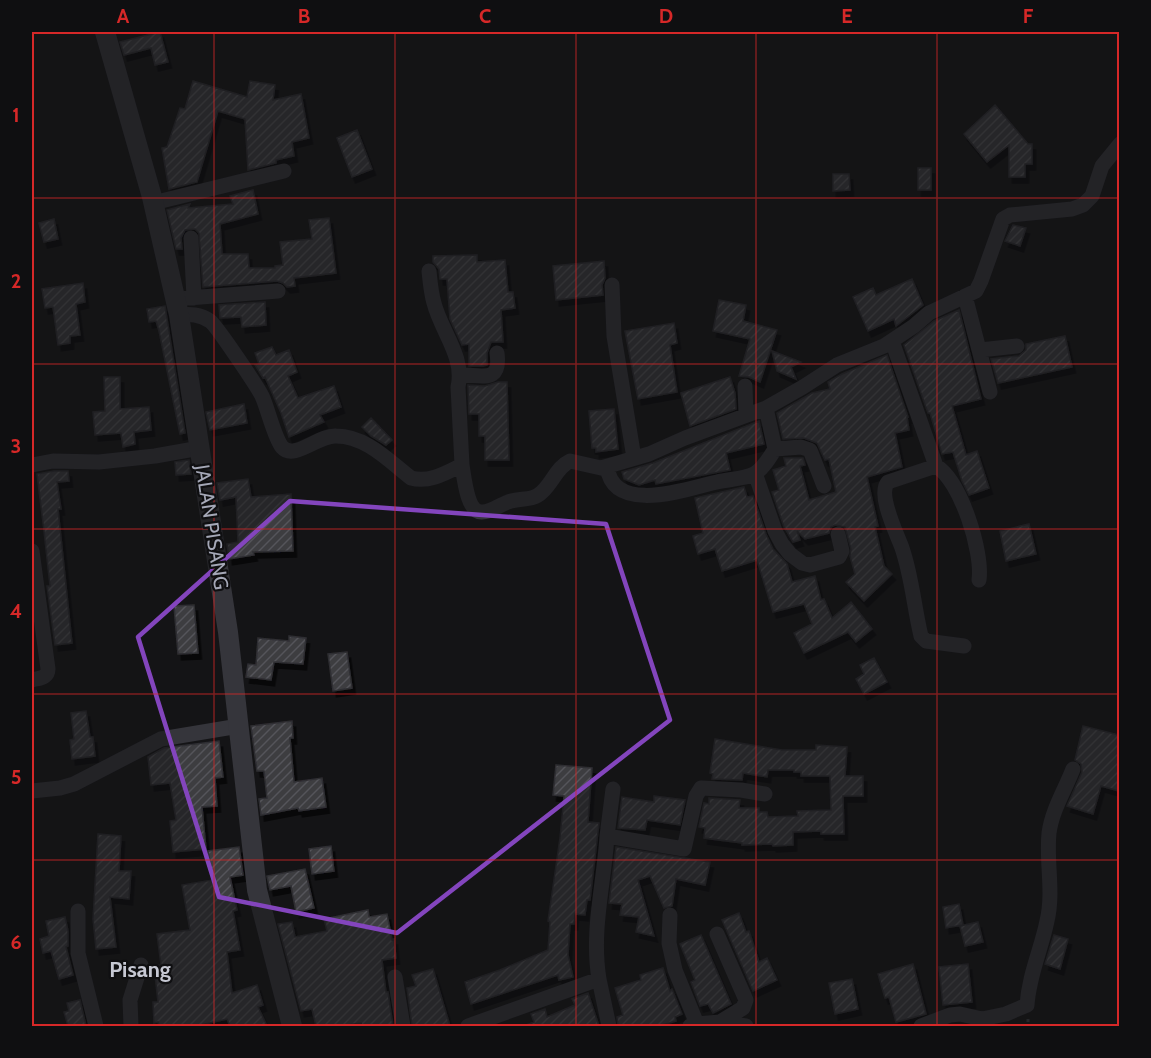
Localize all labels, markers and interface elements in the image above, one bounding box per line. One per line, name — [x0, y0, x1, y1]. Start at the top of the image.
text: A — [117, 4, 130, 28]
text: B — [298, 4, 310, 28]
text: C — [479, 4, 491, 28]
text: D — [659, 4, 673, 28]
text: E — [841, 4, 853, 28]
text: F — [1023, 4, 1034, 28]
text: 1 — [12, 103, 20, 127]
text: 2 — [11, 269, 21, 293]
text: 3 — [11, 434, 21, 458]
street label: JALAN PISANG — [190, 462, 234, 591]
text: 4 — [10, 599, 22, 623]
text: 5 — [11, 765, 21, 789]
text: 6 — [10, 930, 22, 954]
district label: Pisang — [109, 956, 171, 983]

